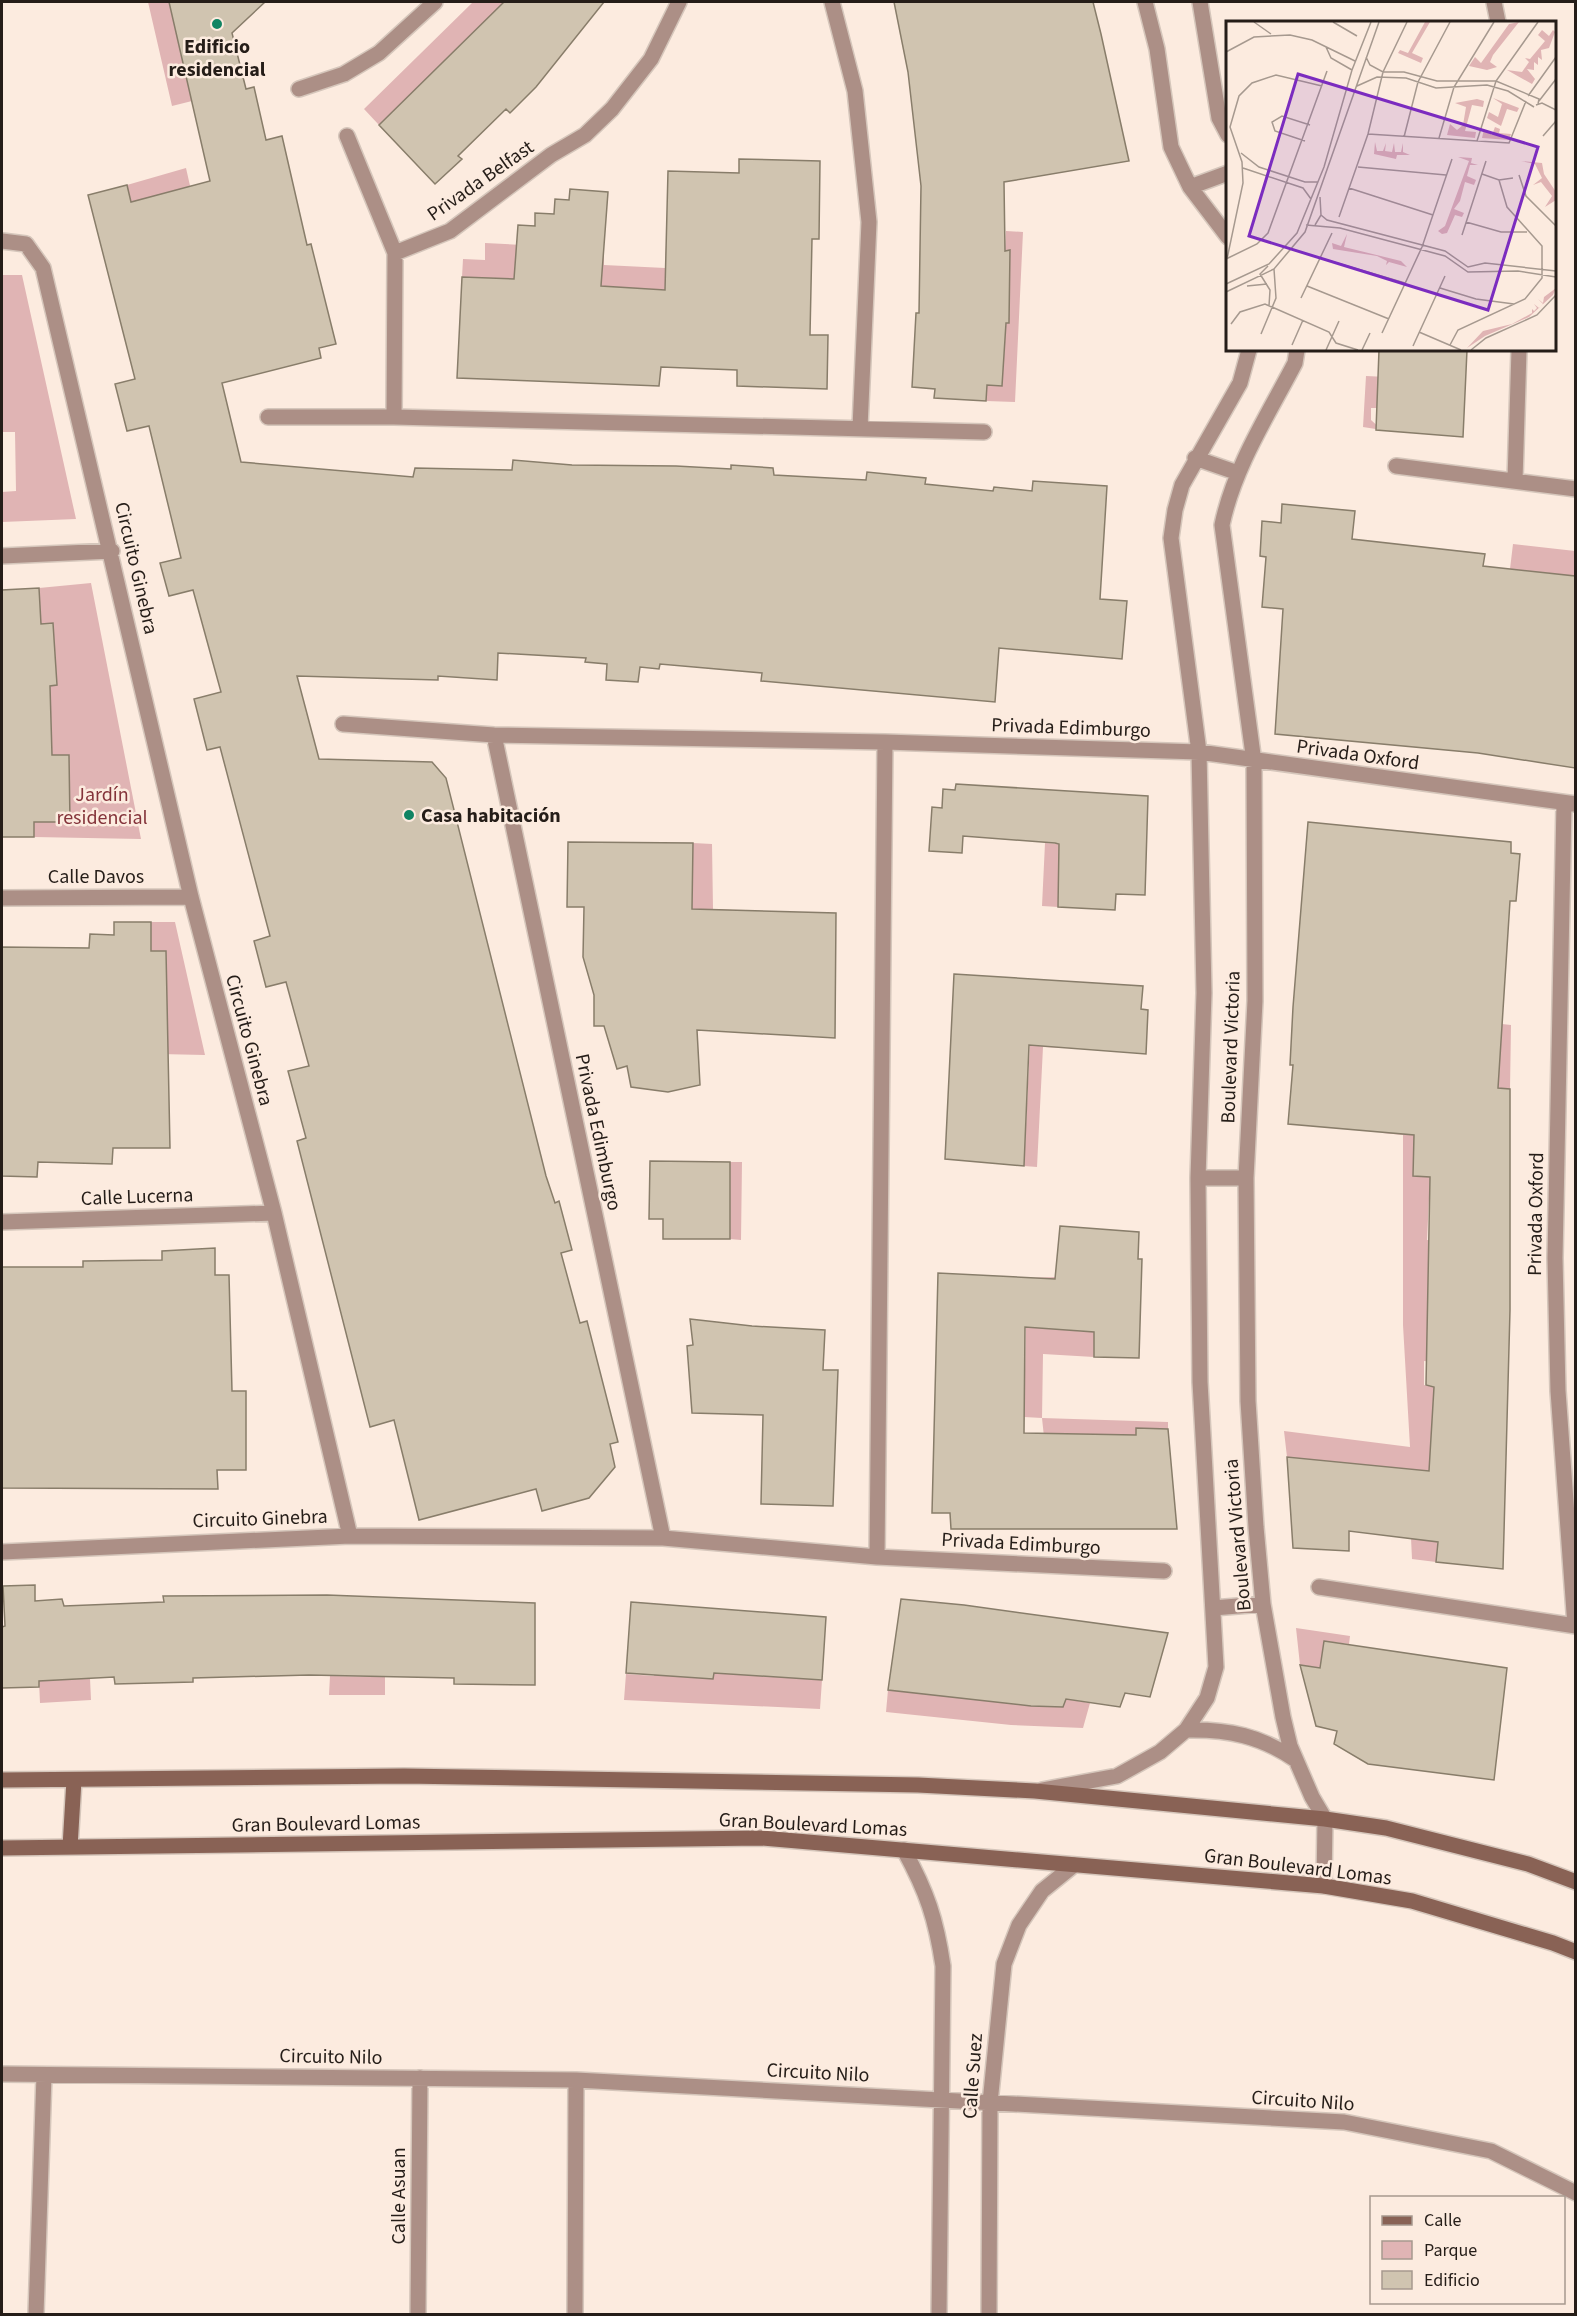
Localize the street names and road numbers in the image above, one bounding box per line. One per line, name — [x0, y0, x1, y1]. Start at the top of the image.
street label: Privada Belfast — [422, 134, 540, 228]
street label: Circuito Ginebra — [107, 499, 165, 637]
street label: Privada Edimburgo — [991, 711, 1151, 745]
street label: Privada Oxford — [1295, 733, 1421, 777]
street label: Calle Davos — [48, 863, 144, 891]
street label: Boulevard Victoria — [1214, 970, 1248, 1124]
street label: Circuito Ginebra — [218, 971, 280, 1109]
street label: Privada Edimburgo — [568, 1051, 628, 1213]
street label: Privada Oxford — [1521, 1152, 1551, 1276]
street label: Calle Lucerna — [80, 1181, 194, 1213]
street label: Boulevard Victoria — [1217, 1458, 1259, 1612]
street label: Circuito Ginebra — [192, 1503, 328, 1535]
street label: Privada Edimburgo — [940, 1526, 1101, 1562]
street label: Gran Boulevard Lomas — [718, 1806, 908, 1844]
street label: Gran Boulevard Lomas — [231, 1808, 421, 1840]
street label: Gran Boulevard Lomas — [1203, 1842, 1393, 1892]
street label: Calle Suez — [956, 2032, 990, 2120]
street label: Circuito Nilo — [279, 2042, 383, 2072]
street label: Circuito Nilo — [766, 2056, 870, 2090]
street label: Circuito Nilo — [1251, 2083, 1355, 2119]
street label: Calle Asuan — [385, 2147, 413, 2245]

